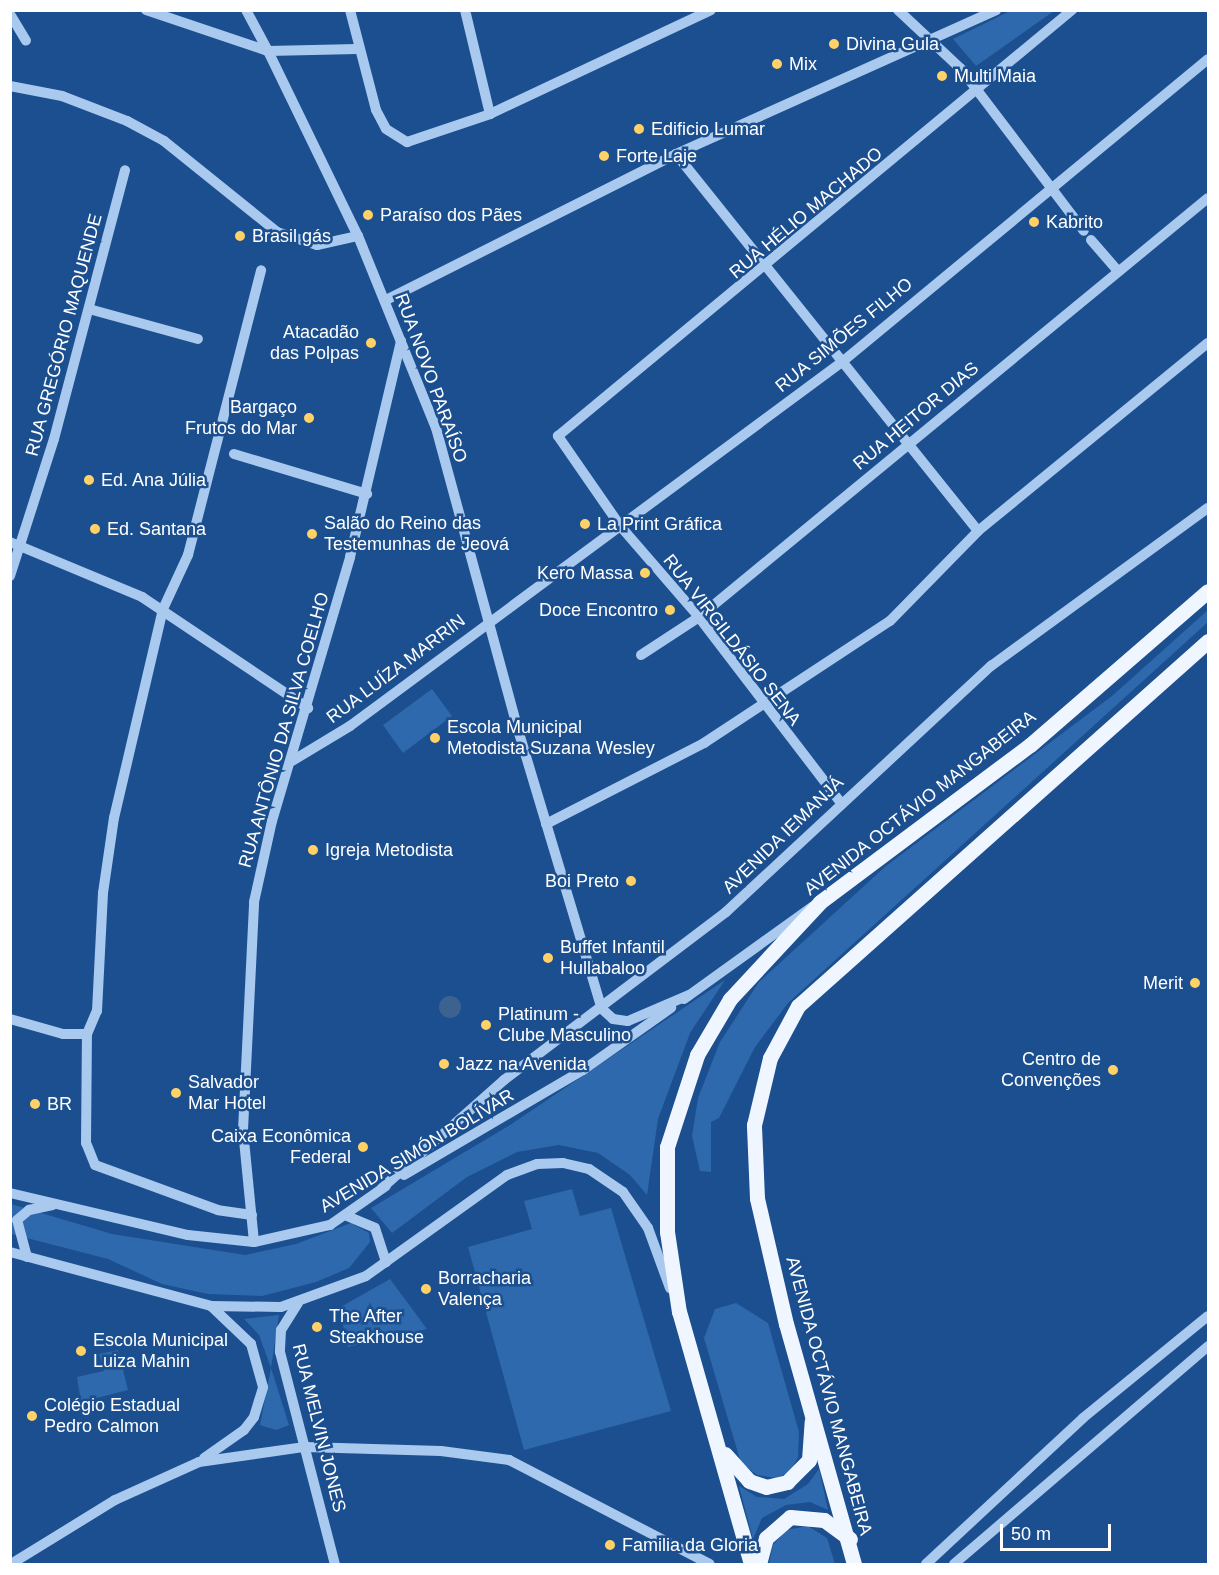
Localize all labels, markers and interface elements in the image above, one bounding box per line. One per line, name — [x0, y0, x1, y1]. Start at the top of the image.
place label: Divina Gula — [846, 33, 939, 55]
marker: Divina Gula — [827, 37, 841, 51]
place label: Mix — [789, 53, 817, 75]
marker: Mix — [770, 57, 784, 71]
place label: Multi Maia — [954, 65, 1036, 87]
marker: Multi Maia — [935, 69, 949, 83]
place label: Edificio Lumar — [651, 118, 765, 140]
marker: Edificio Lumar — [632, 122, 646, 136]
street label: RUA HÉLIO MACHADO — [725, 142, 887, 284]
place label: Forte Laje — [616, 145, 697, 167]
marker: Forte Laje — [597, 149, 611, 163]
place label: Paraíso dos Pães — [380, 204, 522, 226]
marker: Paraíso dos Pães — [361, 208, 375, 222]
street label: RUA GREGÓRIO MAQUENDE — [21, 211, 107, 459]
place label: Kabrito — [1046, 211, 1103, 233]
marker: Kabrito — [1027, 215, 1041, 229]
place label: Brasil gás — [252, 225, 331, 247]
marker: Brasil gás — [233, 229, 247, 243]
street label: RUA SIMÕES FILHO — [771, 273, 917, 397]
street label: RUA NOVO PARAÍSO — [390, 290, 472, 466]
place label: Atacadão das Polpas — [270, 322, 359, 364]
marker: Atacadão das Polpas — [364, 336, 378, 350]
street label: RUA HEITOR DIAS — [849, 357, 983, 475]
place label: Bargaço Frutos do Mar — [185, 397, 297, 440]
marker: Bargaço Frutos do Mar — [302, 411, 316, 425]
place label: Ed. Ana Júlia — [101, 469, 207, 491]
marker: Ed. Ana Júlia — [82, 473, 96, 487]
place label: Salão do Reino das Testemunhas de Jeová — [324, 513, 509, 556]
place label: La Print Gráfica — [597, 513, 722, 535]
marker: La Print Gráfica — [578, 517, 592, 531]
place label: Ed. Santana — [107, 518, 206, 540]
marker: Ed. Santana — [88, 522, 102, 536]
marker: Salão do Reino das Testemunhas de Jeová — [305, 527, 319, 541]
street label: RUA VIRGILDÁSIO SENA — [658, 550, 806, 730]
place label: Kero Massa — [537, 562, 633, 584]
marker: Kero Massa — [638, 566, 652, 580]
street label: RUA ANTÔNIO DA SILVA COELHO — [234, 588, 334, 872]
place label: Doce Encontro — [539, 599, 658, 621]
marker: Doce Encontro — [663, 603, 677, 617]
street label: RUA LUÍZA MARRIN — [322, 609, 470, 729]
street label: AVENIDA OCTÁVIO MANGABEIRA — [800, 706, 1040, 900]
place label: Escola Municipal Metodista Suzana Wesley — [447, 717, 655, 760]
marker: Escola Municipal Metodista Suzana Wesley — [428, 731, 442, 745]
street label: AVENIDA IEMANJÁ — [718, 771, 848, 899]
place label: Igreja Metodista — [325, 839, 453, 861]
marker: Igreja Metodista — [306, 843, 320, 857]
place label: Boi Preto — [545, 870, 619, 892]
marker: Boi Preto — [624, 874, 638, 888]
place label: Buffet Infantil Hullabaloo — [560, 937, 665, 980]
marker: Buffet Infantil Hullabaloo — [541, 951, 555, 965]
place label: Merit — [1143, 972, 1183, 994]
marker: Merit — [1188, 976, 1202, 990]
place label: Platinum - Clube Masculino — [498, 1004, 631, 1046]
marker: Platinum - Clube Masculino — [479, 1018, 493, 1032]
place label: Centro de Convenções — [1001, 1049, 1101, 1092]
place label: Jazz na Avenida — [456, 1053, 588, 1075]
marker: Jazz na Avenida — [437, 1057, 451, 1071]
marker: Centro de Convenções — [1106, 1063, 1120, 1077]
place label: Salvador Mar Hotel — [188, 1072, 266, 1114]
street label: AVENIDA SIMÓN BOLÍVAR — [316, 1084, 518, 1218]
marker: Salvador Mar Hotel — [169, 1086, 183, 1100]
place label: BR — [47, 1093, 72, 1115]
marker: BR — [28, 1097, 42, 1111]
place label: Caixa Econômica Federal — [211, 1126, 351, 1168]
marker: Caixa Econômica Federal — [356, 1140, 370, 1154]
street label: AVENIDA OCTÁVIO MANGABEIRA — [781, 1254, 877, 1538]
place label: Borracharia Valença — [438, 1268, 531, 1310]
marker: Borracharia Valença — [419, 1282, 433, 1296]
place label: The After Steakhouse — [329, 1306, 424, 1348]
marker: The After Steakhouse — [310, 1320, 324, 1334]
place label: Escola Municipal Luiza Mahin — [93, 1330, 228, 1372]
street label: RUA MELVIN JONES — [288, 1341, 350, 1515]
marker: Escola Municipal Luiza Mahin — [74, 1344, 88, 1358]
place label: Colégio Estadual Pedro Calmon — [44, 1395, 180, 1438]
marker: Colégio Estadual Pedro Calmon — [25, 1409, 39, 1423]
scale bar — [1003, 1512, 1114, 1550]
text: 50 m — [1011, 1524, 1051, 1544]
place label: Familia da Gloria — [622, 1534, 758, 1556]
marker: Familia da Gloria — [603, 1538, 617, 1552]

